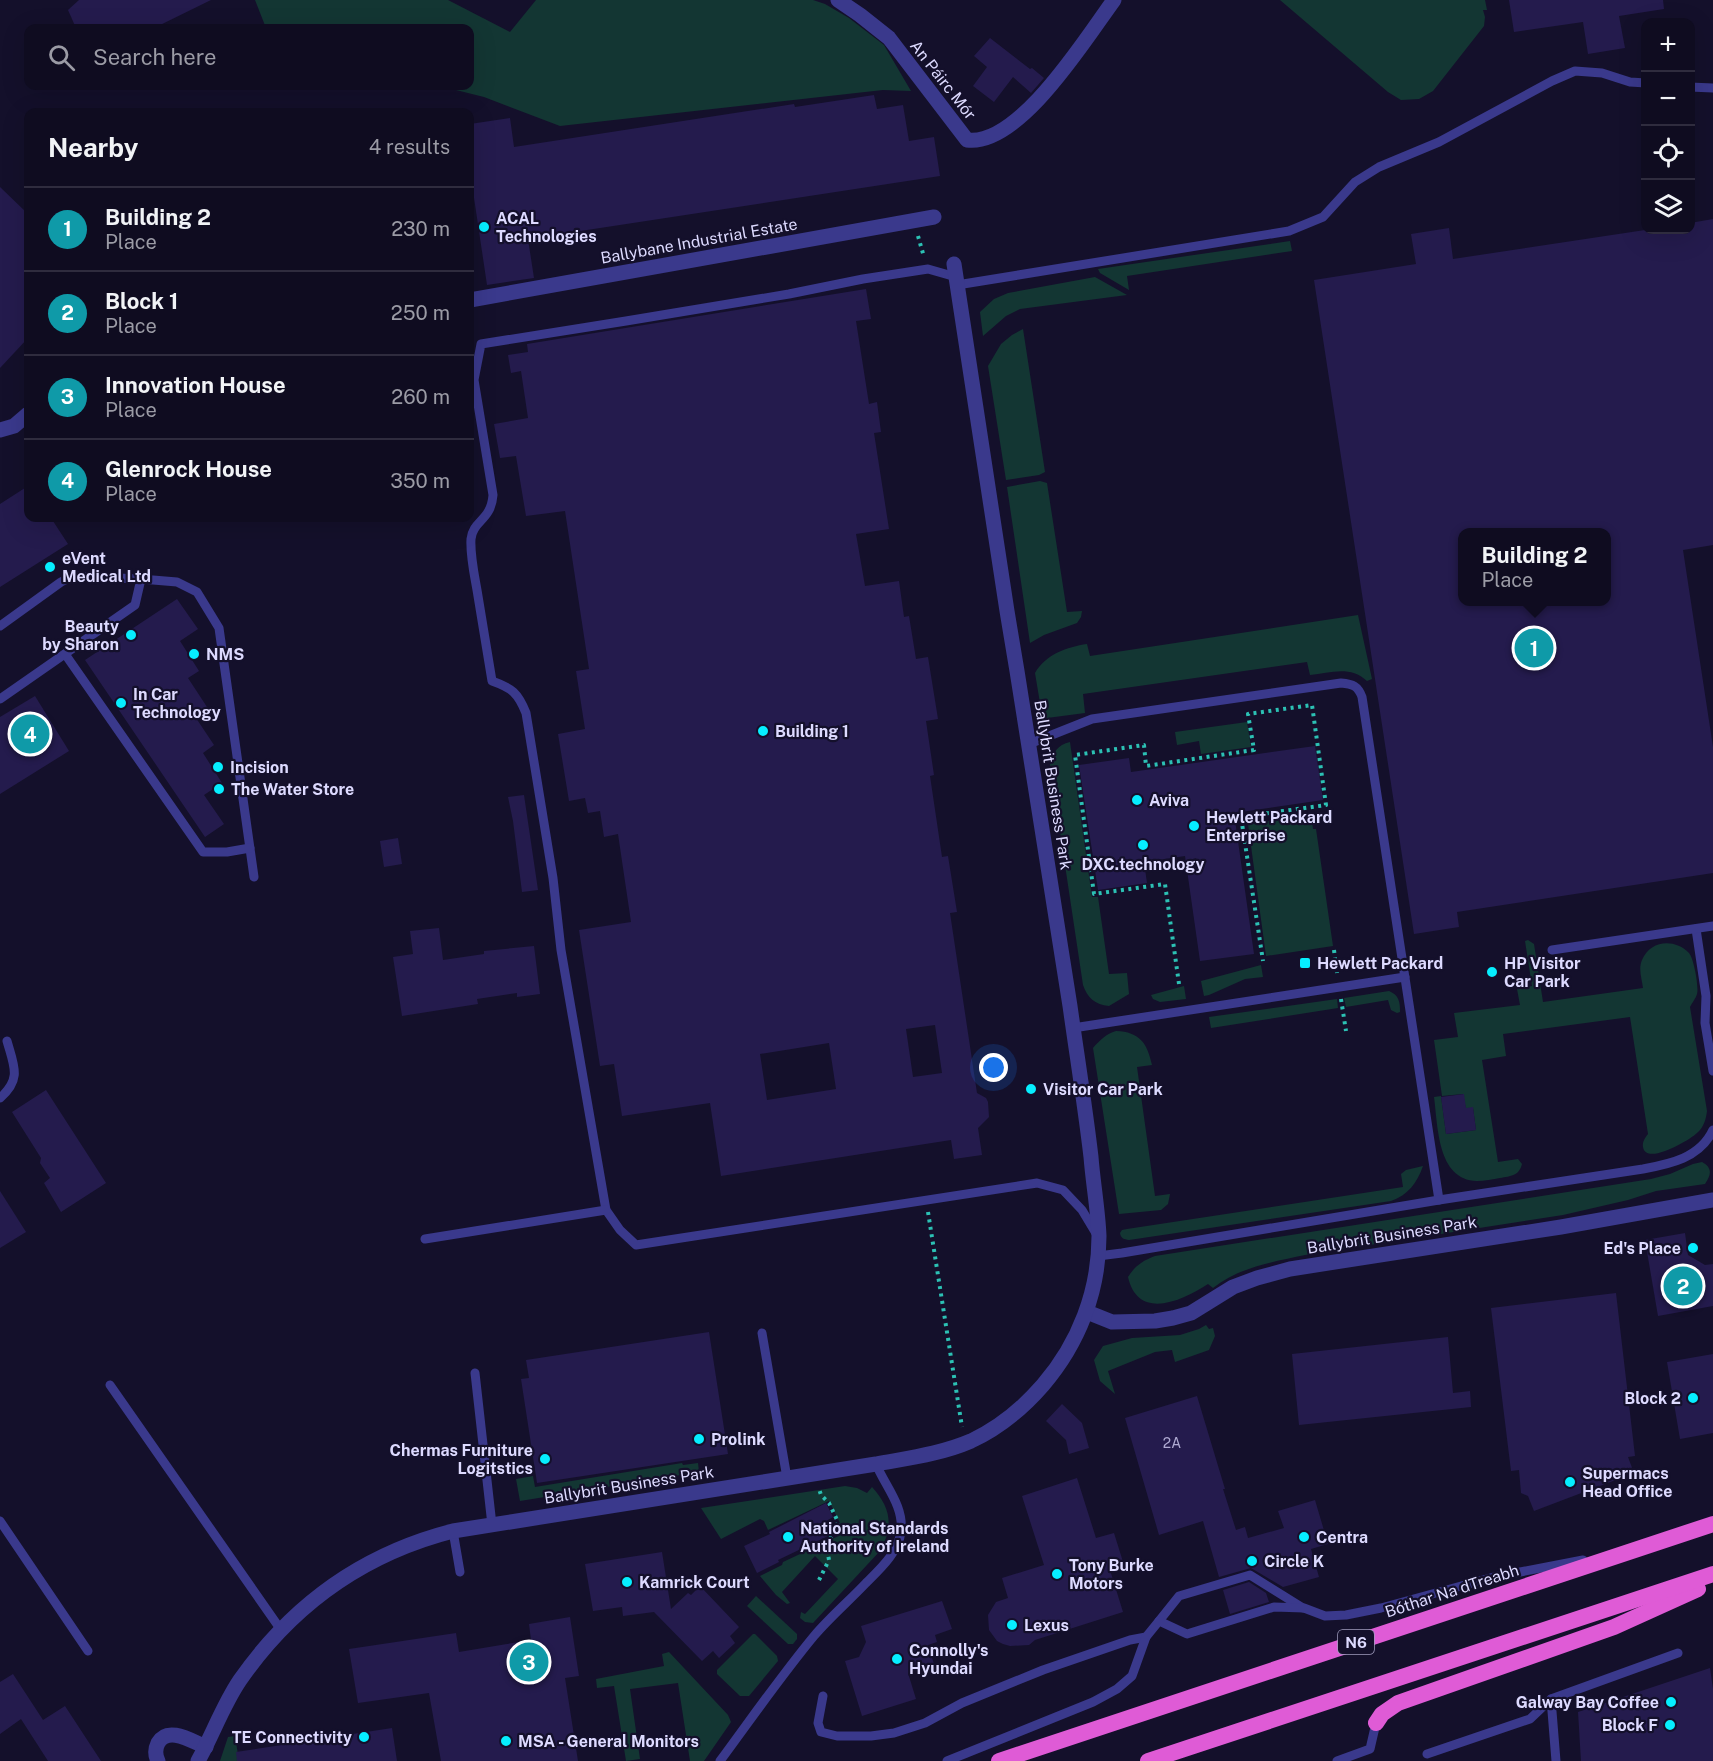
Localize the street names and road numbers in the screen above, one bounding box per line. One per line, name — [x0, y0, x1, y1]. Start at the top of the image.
street label: An Páirc Mór — [906, 37, 980, 123]
street label: Ballybane Industrial Estate — [599, 214, 799, 268]
street label: Ballybrit Business Park — [1030, 699, 1076, 871]
street label: Ballybrit Business Park — [1306, 1212, 1478, 1258]
street label: Ballybrit Business Park — [543, 1462, 715, 1508]
street label: Bóthar Na dTreabh — [1383, 1560, 1521, 1622]
road number: N6 — [1338, 1630, 1374, 1654]

